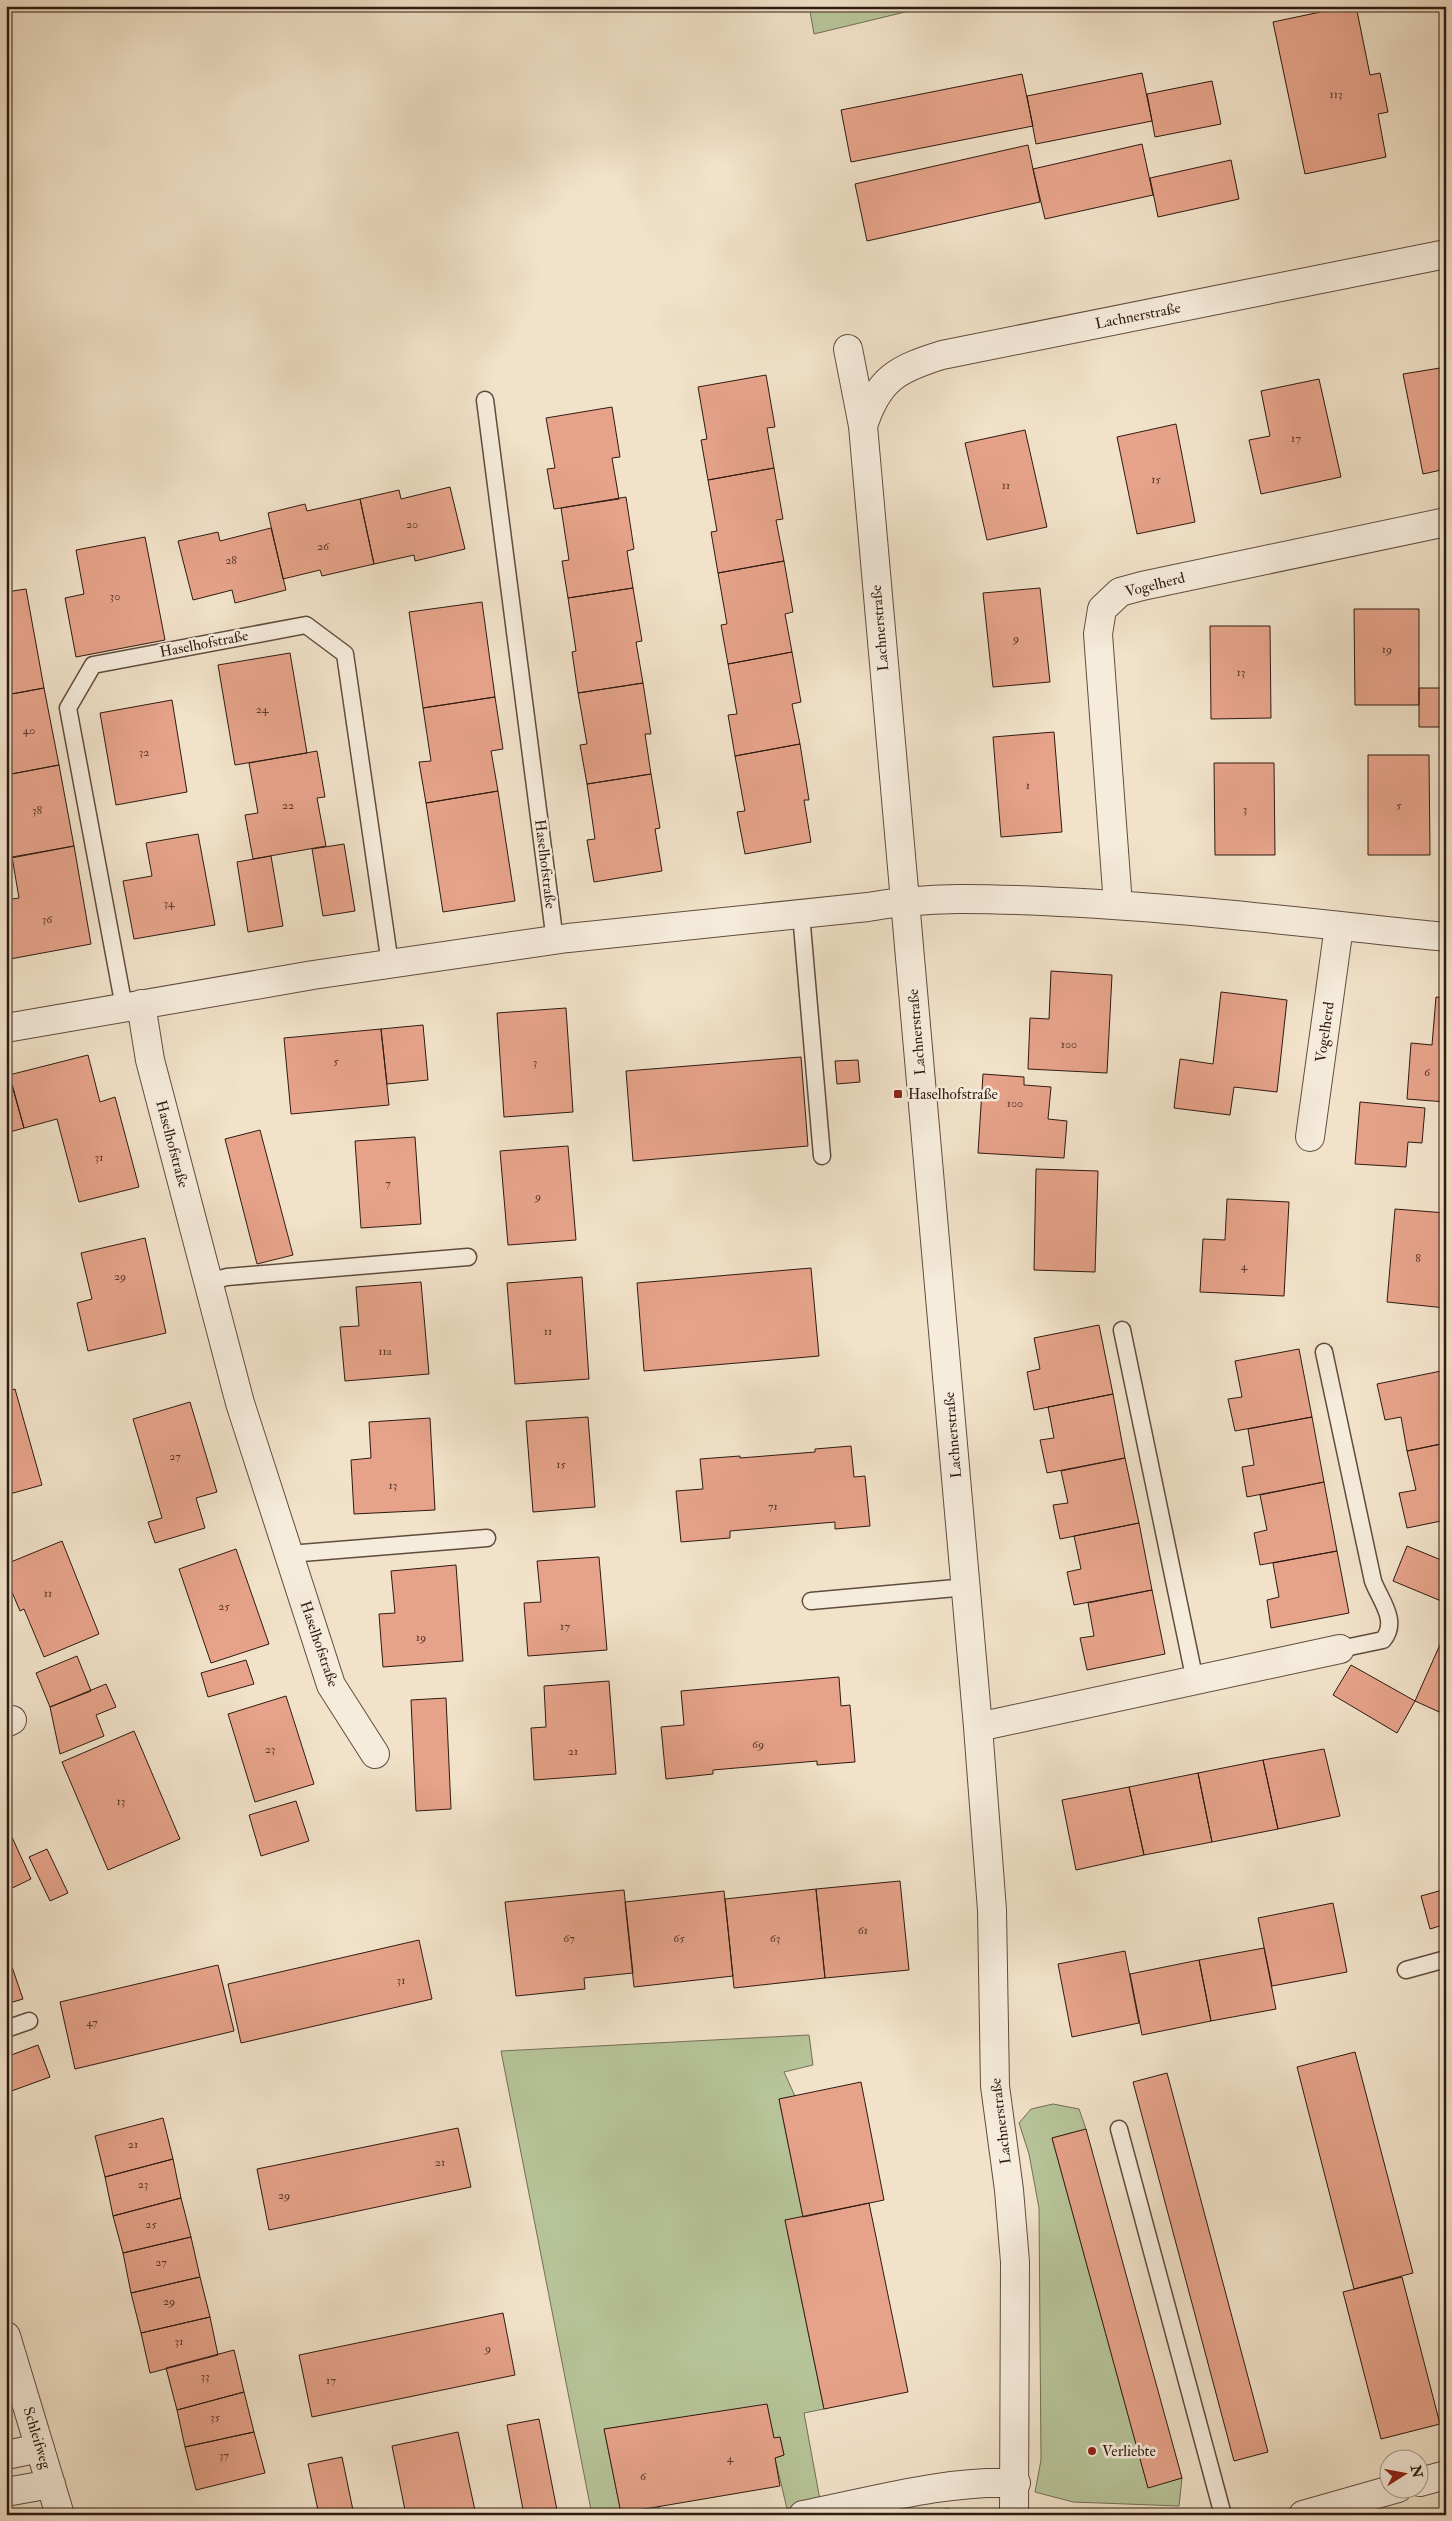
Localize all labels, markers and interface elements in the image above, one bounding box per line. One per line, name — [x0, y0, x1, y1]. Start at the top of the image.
house number: 113 — [1329, 87, 1343, 102]
street label: Lachnerstraße — [1094, 298, 1182, 334]
house number: 17 — [1291, 431, 1301, 446]
house number: 15 — [1151, 472, 1161, 487]
house number: 11 — [1002, 478, 1010, 493]
house number: 20 — [406, 517, 418, 532]
house number: 26 — [317, 539, 330, 554]
house number: 28 — [225, 553, 237, 568]
street label: Vogelherd — [1123, 568, 1188, 602]
street label: Lachnerstraße — [867, 584, 893, 672]
house number: 30 — [110, 589, 120, 604]
street label: Haselhofstraße — [158, 626, 250, 662]
house number: 9 — [1012, 631, 1019, 646]
house number: 19 — [1382, 642, 1392, 657]
house number: 13 — [1237, 665, 1245, 680]
house number: 24 — [256, 702, 269, 717]
house number: 40 — [23, 723, 35, 738]
house number: 32 — [139, 745, 149, 760]
house number: 1 — [1026, 778, 1030, 793]
house number: 22 — [282, 798, 294, 813]
house number: 5 — [1396, 798, 1402, 813]
house number: 3 — [1243, 802, 1247, 817]
house number: 38 — [32, 803, 42, 818]
street label: Haselhofstraße — [530, 818, 560, 910]
house number: 34 — [163, 896, 175, 911]
house number: 36 — [42, 912, 53, 927]
street label: Lachnerstraße — [904, 988, 930, 1076]
street label: Vogelherd — [1311, 1000, 1339, 1064]
house number: 100 — [1061, 1037, 1077, 1052]
house number: 5 — [333, 1054, 339, 1069]
house number: 3 — [533, 1055, 537, 1070]
house number: 6 — [1424, 1065, 1431, 1080]
place label: Haselhofstraße — [908, 1085, 998, 1104]
marker: Haselhofstraße — [892, 1088, 904, 1100]
house number: 100 — [1007, 1096, 1023, 1111]
street label: Haselhofstraße — [151, 1098, 193, 1190]
house number: 31 — [95, 1150, 103, 1165]
house number: 7 — [385, 1176, 391, 1191]
house number: 9 — [534, 1189, 541, 1204]
house number: 8 — [1415, 1251, 1421, 1266]
house number: 4 — [1241, 1259, 1248, 1274]
house number: 29 — [114, 1269, 126, 1284]
house number: 11 — [544, 1324, 552, 1339]
house number: 11a — [378, 1344, 393, 1359]
street label: Lachnerstraße — [940, 1391, 966, 1479]
house number: 27 — [169, 1449, 181, 1464]
house number: 15 — [556, 1457, 566, 1472]
house number: 13 — [389, 1478, 397, 1493]
house number: 71 — [768, 1499, 778, 1514]
house number: 11 — [44, 1586, 52, 1601]
street label: Haselhofstraße — [295, 1598, 343, 1690]
house number: 25 — [218, 1599, 230, 1614]
house number: 17 — [560, 1619, 570, 1634]
house number: 19 — [416, 1630, 426, 1645]
house number: 69 — [752, 1737, 764, 1752]
house number: 23 — [265, 1742, 275, 1757]
house number: 21 — [568, 1744, 578, 1759]
house number: 13 — [117, 1794, 125, 1809]
house number: 61 — [858, 1923, 868, 1938]
house number: 67 — [563, 1931, 575, 1946]
house number: 65 — [673, 1931, 685, 1946]
house number: 63 — [770, 1931, 780, 1946]
house number: 31 — [397, 1973, 405, 1988]
house number: 47 — [86, 2015, 98, 2030]
street label: Lachnerstraße — [986, 2077, 1016, 2165]
house number: 21 — [128, 2137, 138, 2152]
house number: 21 — [435, 2155, 445, 2170]
house number: 23 — [138, 2177, 148, 2192]
house number: 29 — [278, 2188, 290, 2203]
house number: 25 — [145, 2217, 157, 2232]
house number: 27 — [155, 2255, 167, 2270]
house number: 29 — [163, 2294, 175, 2309]
house number: 31 — [175, 2334, 183, 2349]
house number: 9 — [484, 2341, 491, 2356]
house number: 33 — [200, 2369, 210, 2384]
house number: 17 — [326, 2373, 336, 2388]
street label: Schleifweg — [19, 2405, 56, 2472]
house number: 35 — [210, 2410, 221, 2425]
place label: Verliebte — [1102, 2442, 1156, 2461]
marker: Verliebte — [1086, 2445, 1098, 2457]
house number: 37 — [219, 2448, 230, 2463]
north arrow — [1380, 2448, 1430, 2498]
house number: 4 — [727, 2451, 734, 2466]
text: N — [1407, 2463, 1426, 2480]
house number: 6 — [640, 2469, 647, 2484]

